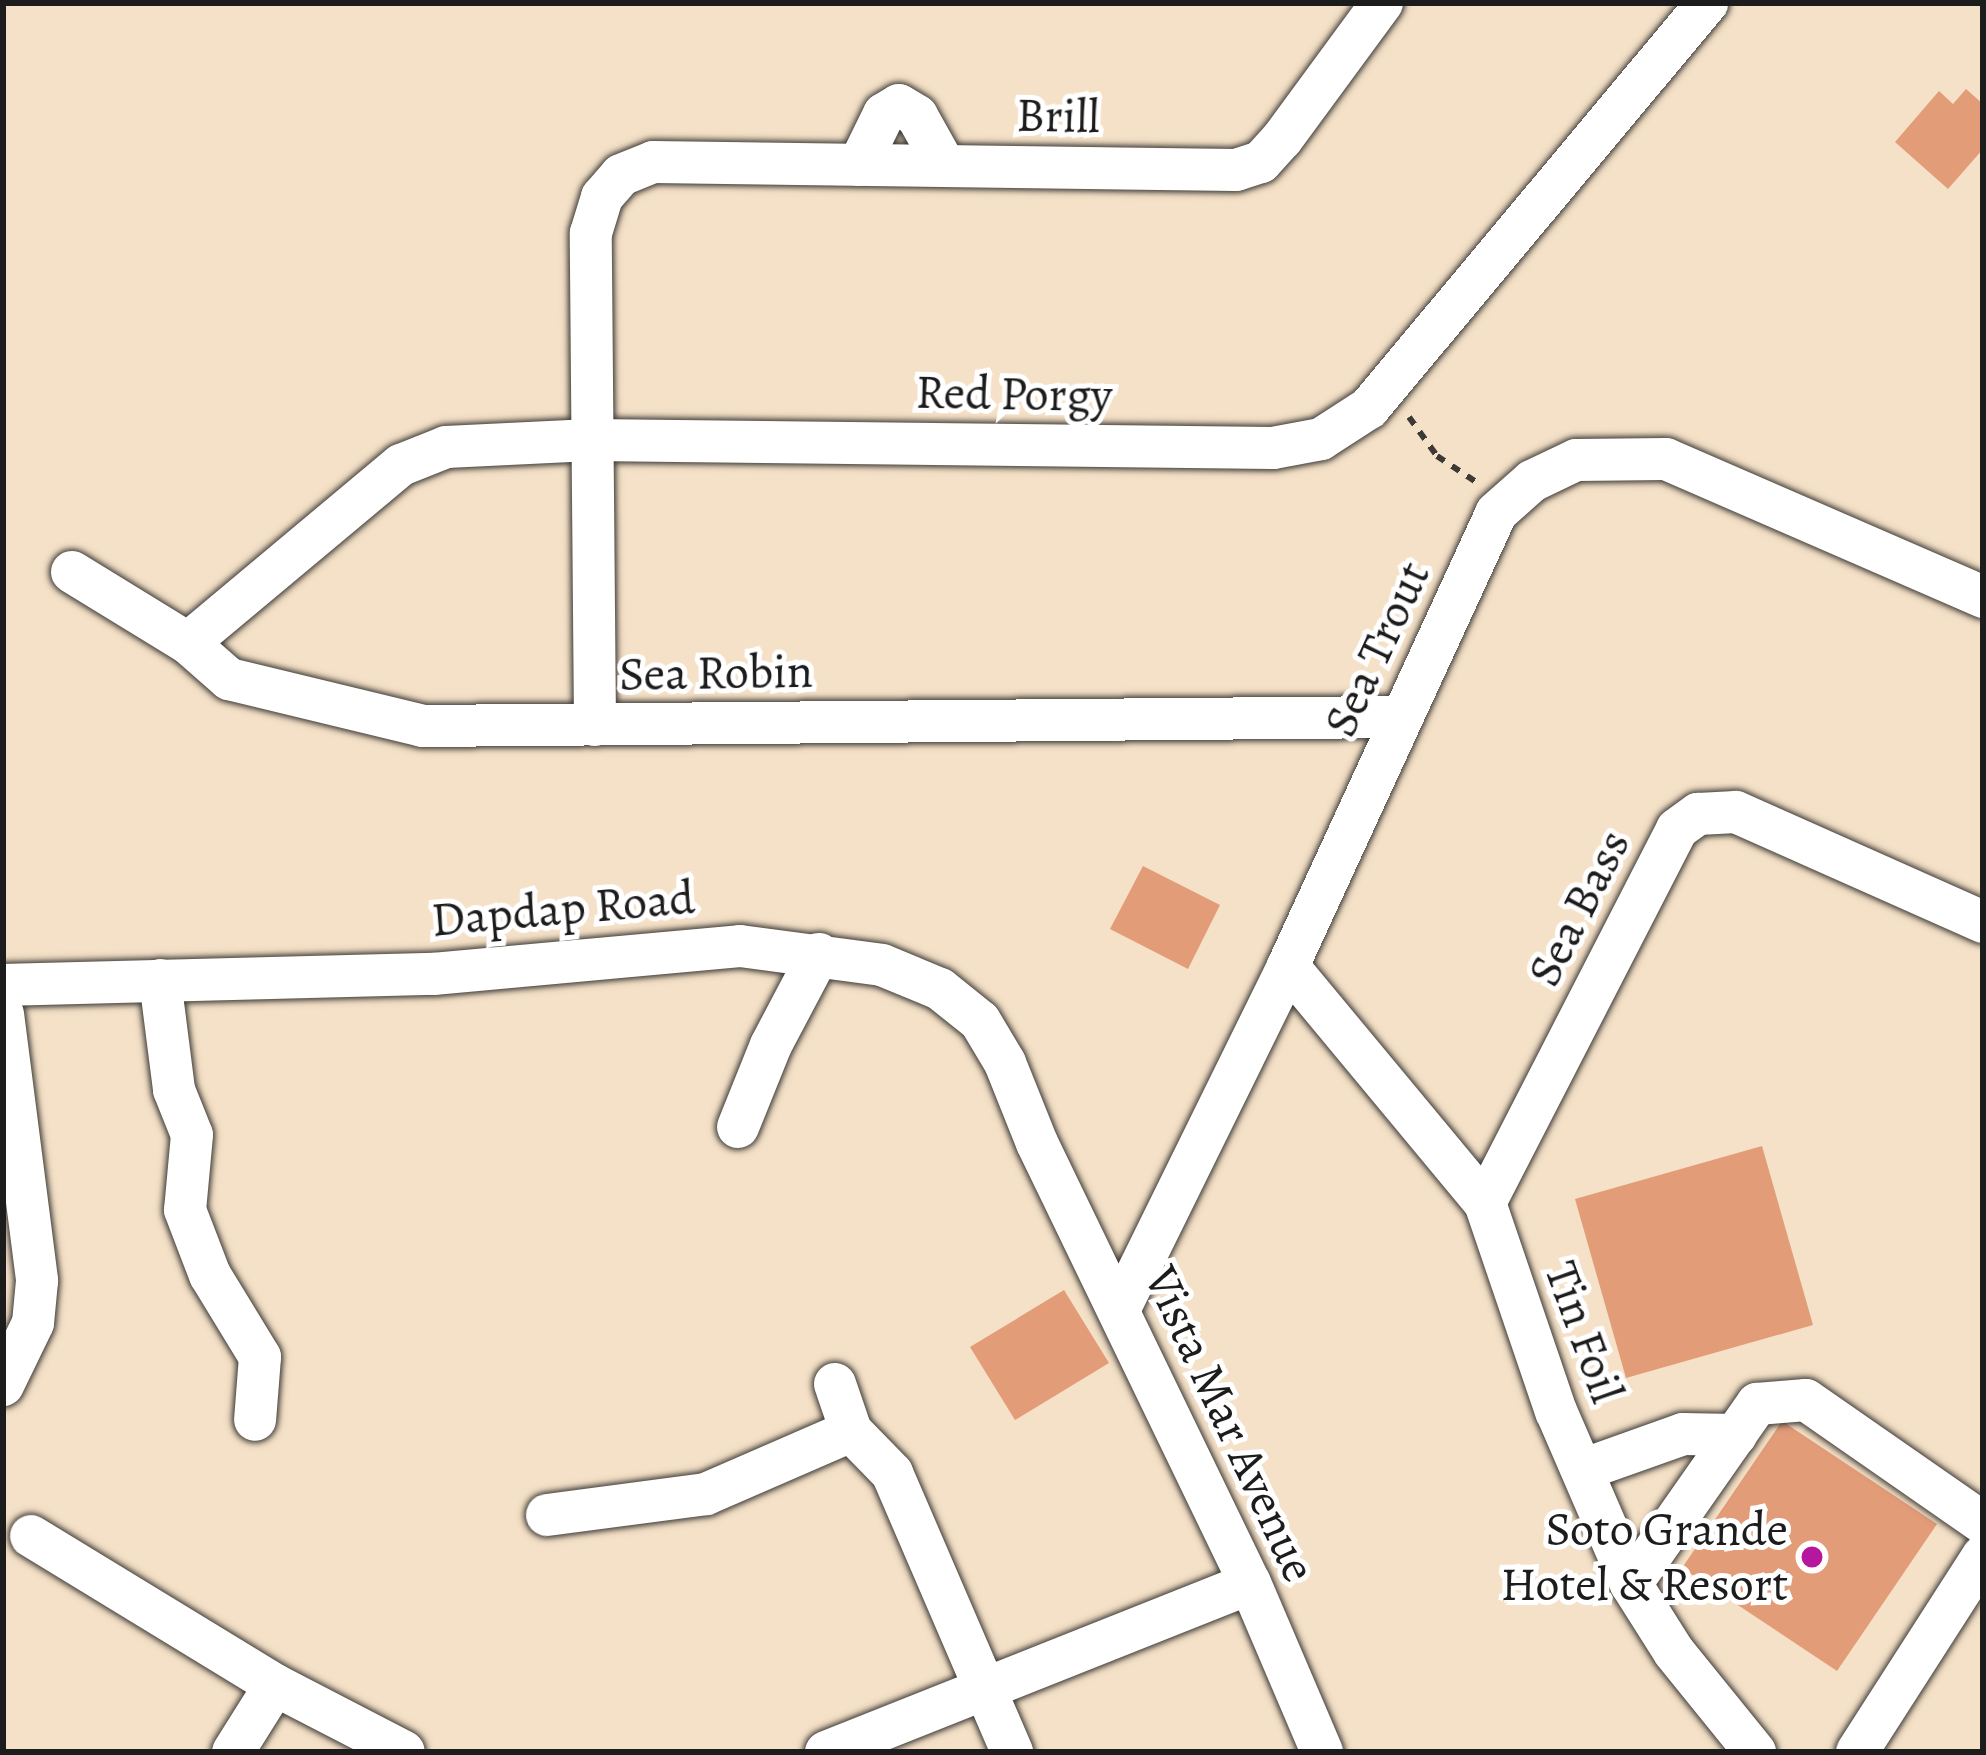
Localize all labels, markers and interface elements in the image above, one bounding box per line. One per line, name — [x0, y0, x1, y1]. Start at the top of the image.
street label: Brill — [1016, 86, 1100, 146]
street label: Red Porgy — [915, 363, 1113, 425]
street label: Sea Trout — [1312, 552, 1442, 746]
street label: Sea Robin — [619, 643, 813, 703]
street label: Sea Bass — [1515, 820, 1643, 996]
street label: Dapdap Road — [429, 869, 697, 949]
street label: Tin Foil — [1532, 1254, 1636, 1410]
street label: Vista Mar Avenue — [1132, 1257, 1328, 1591]
place label: Soto Grande Hotel & Resort — [1500, 1500, 1788, 1613]
marker: Soto Grande Hotel & Resort — [1799, 1544, 1825, 1570]

